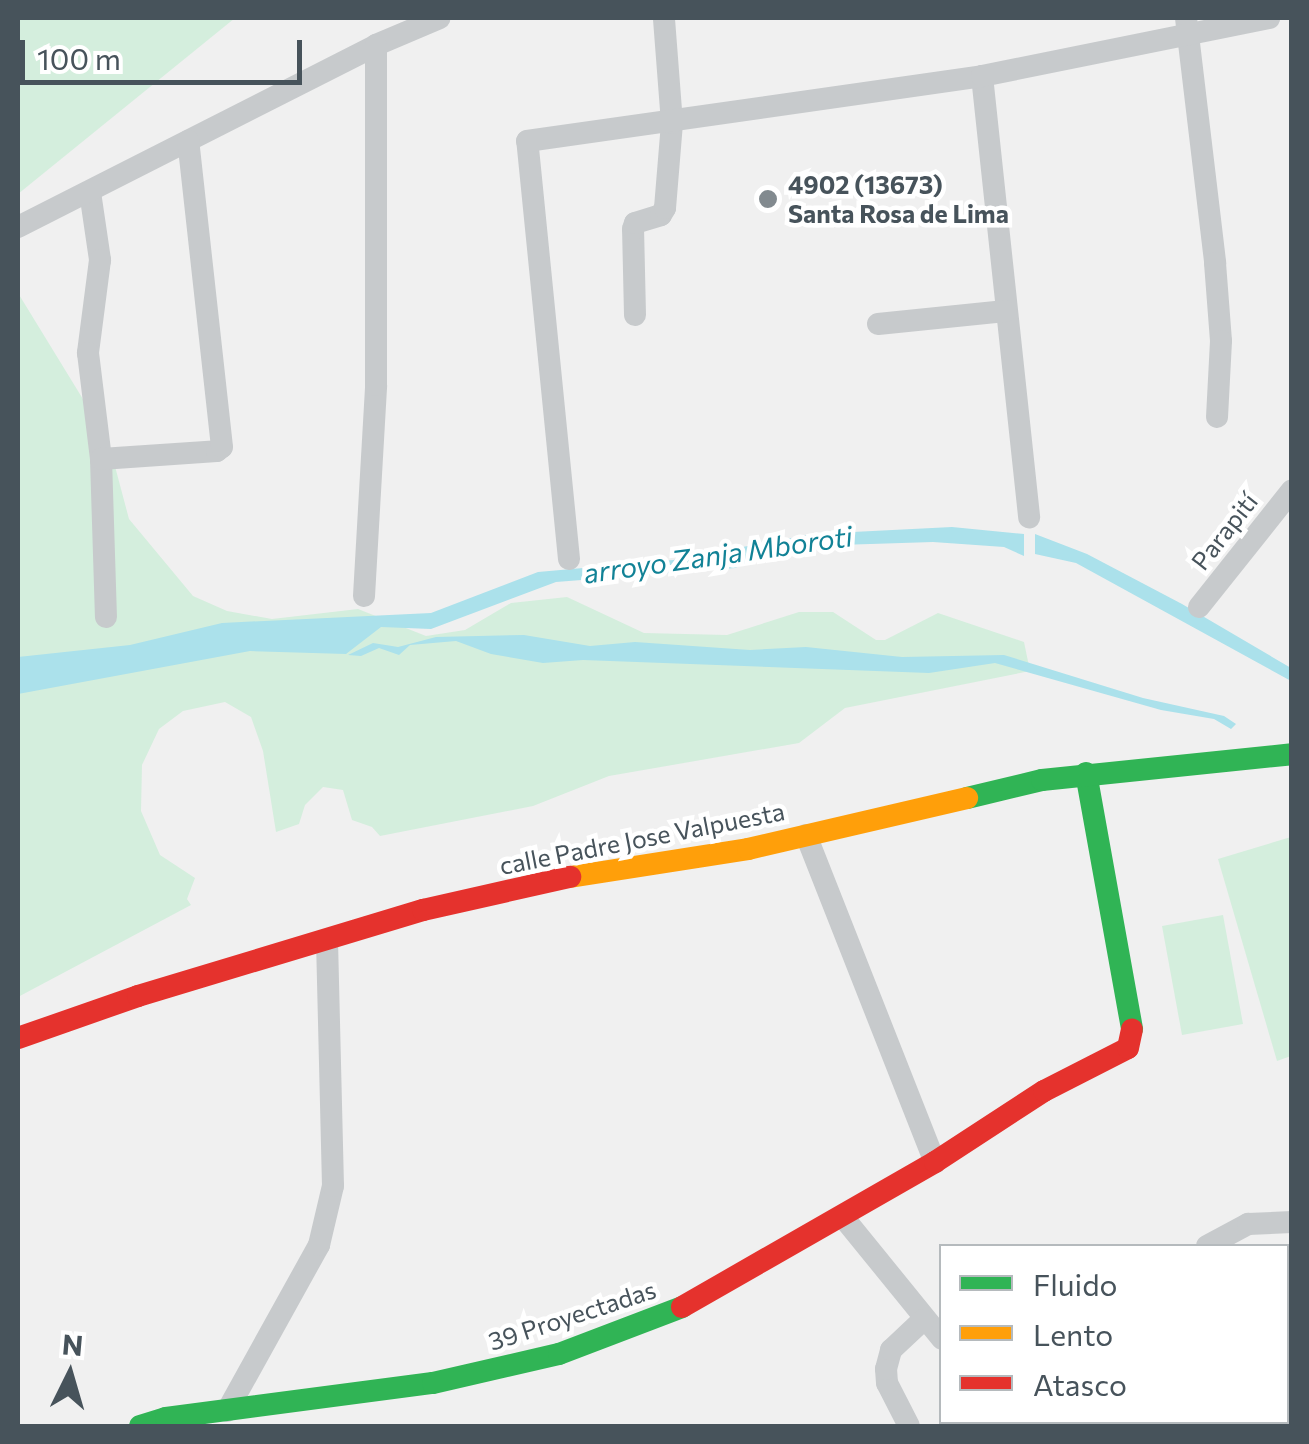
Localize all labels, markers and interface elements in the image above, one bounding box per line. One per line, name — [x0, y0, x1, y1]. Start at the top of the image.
scale bar — [25, 20, 308, 82]
text: 100 m — [37, 39, 121, 76]
place label: 4902 (13673) Santa Rosa de Lima — [788, 170, 1009, 229]
marker: 4902 (13673) Santa Rosa de Lima — [757, 188, 779, 210]
street label: Parapití — [1185, 487, 1263, 575]
water label: arroyo Zanja Mboroti — [582, 519, 854, 589]
street label: calle Padre Jose Valpuesta — [497, 796, 787, 880]
legend — [939, 1244, 1289, 1424]
text: Fluido — [1033, 1265, 1118, 1302]
street label: 39 Proyectadas — [485, 1274, 659, 1356]
text: Lento — [1033, 1315, 1113, 1352]
north arrow — [20, 1324, 120, 1424]
text: N — [61, 1326, 85, 1362]
text: Atasco — [1033, 1365, 1127, 1402]

